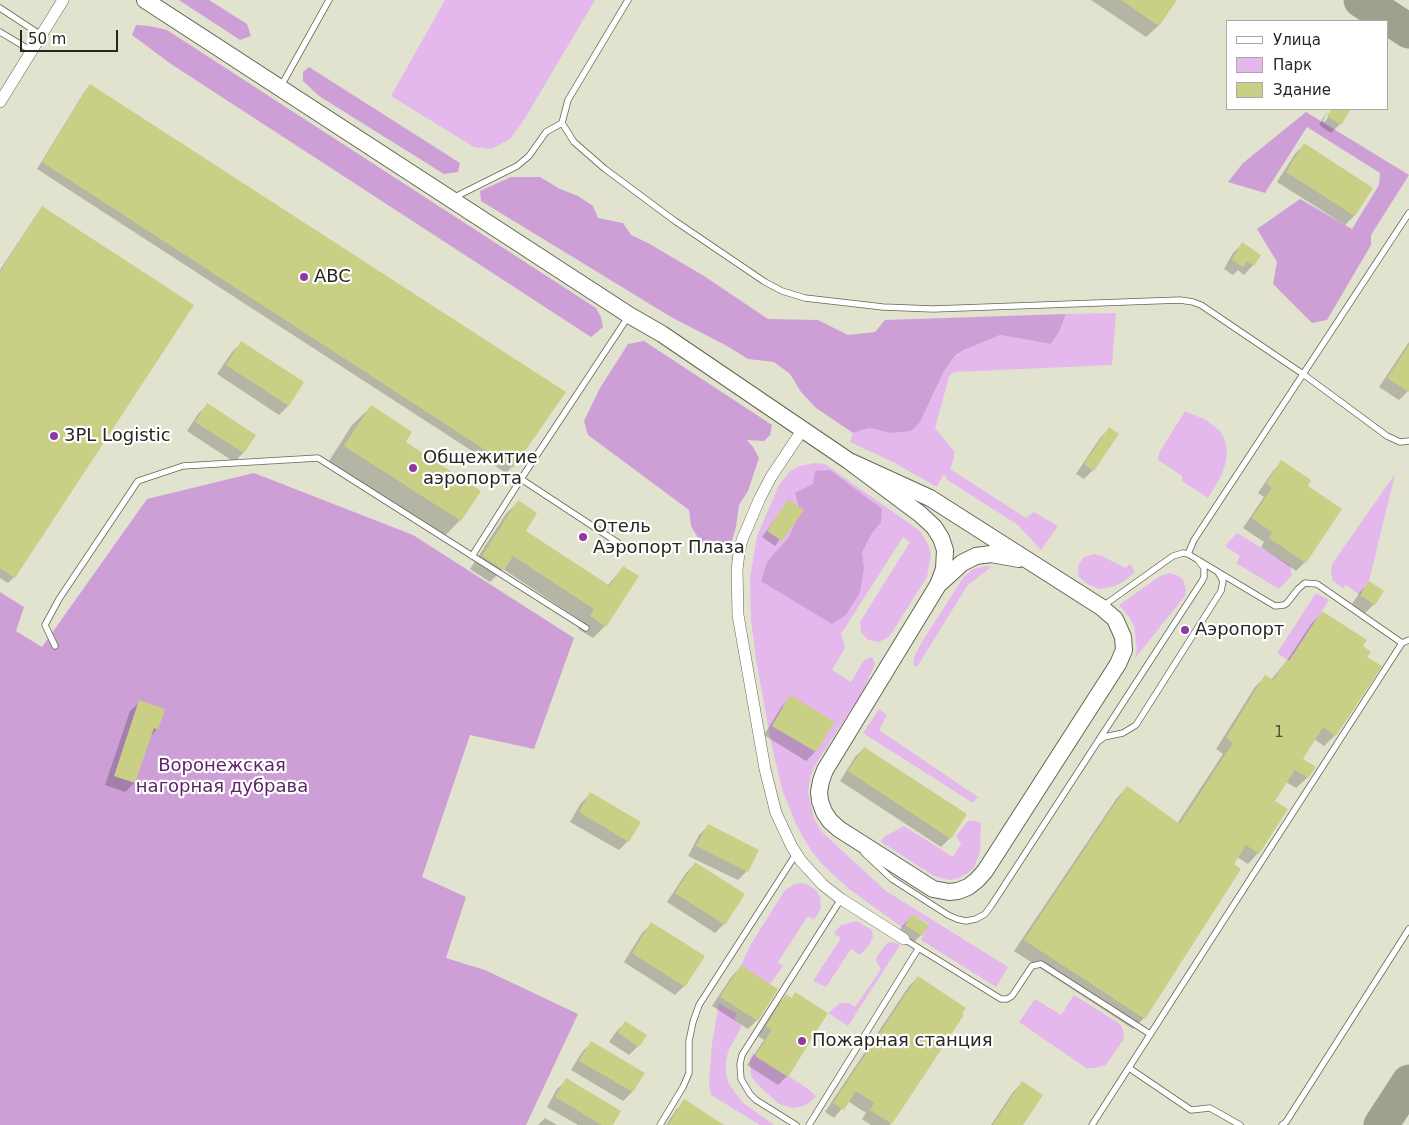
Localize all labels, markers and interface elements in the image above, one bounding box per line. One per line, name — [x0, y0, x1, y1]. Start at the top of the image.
scale bar — [22, 20, 120, 52]
legend — [1226, 20, 1389, 110]
text: 50 m — [28, 30, 66, 48]
text: Улица — [1273, 31, 1321, 49]
text: Парк — [1273, 56, 1312, 74]
text: Здание — [1273, 81, 1331, 99]
place label: ABC — [314, 266, 351, 288]
marker: ABC — [298, 271, 310, 283]
place label: 3PL Logistic — [64, 425, 171, 447]
marker: 3PL Logistic — [48, 430, 60, 442]
place label: Общежитие аэропорта — [423, 447, 537, 489]
marker: Общежитие аэропорта — [407, 462, 419, 474]
place label: Отель Аэропорт Плаза — [593, 516, 745, 558]
marker: Отель Аэропорт Плаза — [577, 531, 589, 543]
place label: Аэропорт — [1195, 619, 1284, 641]
marker: Аэропорт — [1179, 624, 1191, 636]
house number: 1 — [1274, 724, 1284, 742]
park label: Воронежская нагорная дубрава — [136, 755, 308, 798]
place label: Пожарная станция — [812, 1030, 993, 1052]
marker: Пожарная станция — [796, 1035, 808, 1047]

